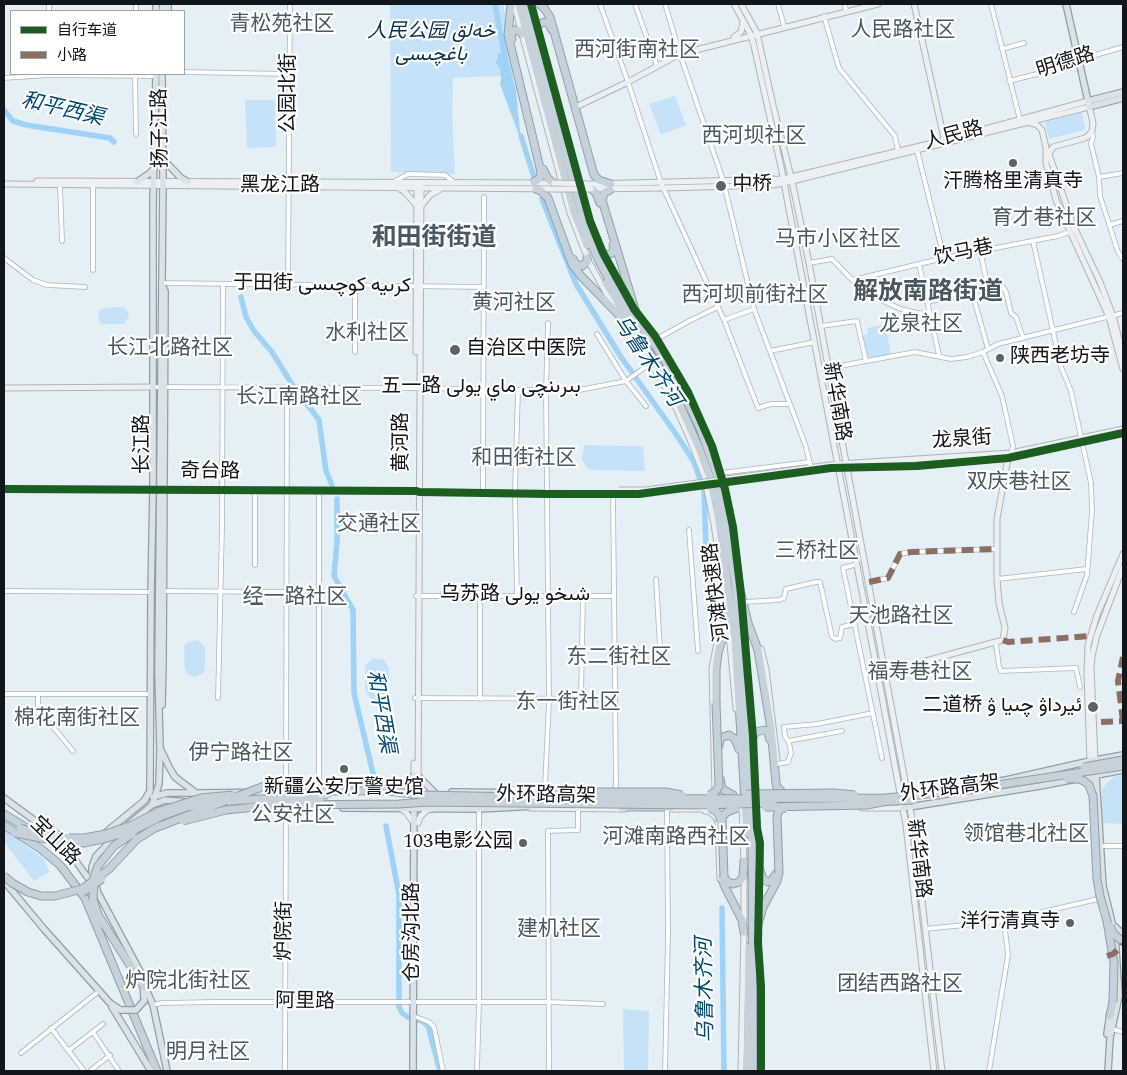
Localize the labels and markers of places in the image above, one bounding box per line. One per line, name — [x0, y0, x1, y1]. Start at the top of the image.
marker: 汗腾格里清真寺 — [1007, 157, 1019, 169]
place label: 汗腾格里清真寺 — [943, 171, 1083, 195]
place label: 中桥 — [732, 174, 772, 198]
marker: 中桥 — [714, 179, 728, 193]
place label: 自治区中医院 — [466, 338, 586, 362]
marker: 自治区中医院 — [448, 343, 462, 357]
place label: 陕西老坊寺 — [1010, 346, 1110, 370]
marker: 陕西老坊寺 — [994, 352, 1006, 364]
place label: 二道桥 ئيرداۋ چىيا ۋ — [922, 695, 1082, 719]
marker: 二道桥 ئيرداۋ چىيا ۋ — [1086, 700, 1100, 714]
marker: 新疆公安厅警史馆 — [338, 763, 350, 775]
place label: 新疆公安厅警史馆 — [264, 777, 424, 801]
place label: 103电影公园 — [403, 831, 513, 855]
marker: 103电影公园 — [517, 837, 529, 849]
place label: 洋行清真寺 — [960, 911, 1060, 935]
marker: 洋行清真寺 — [1064, 917, 1076, 929]

